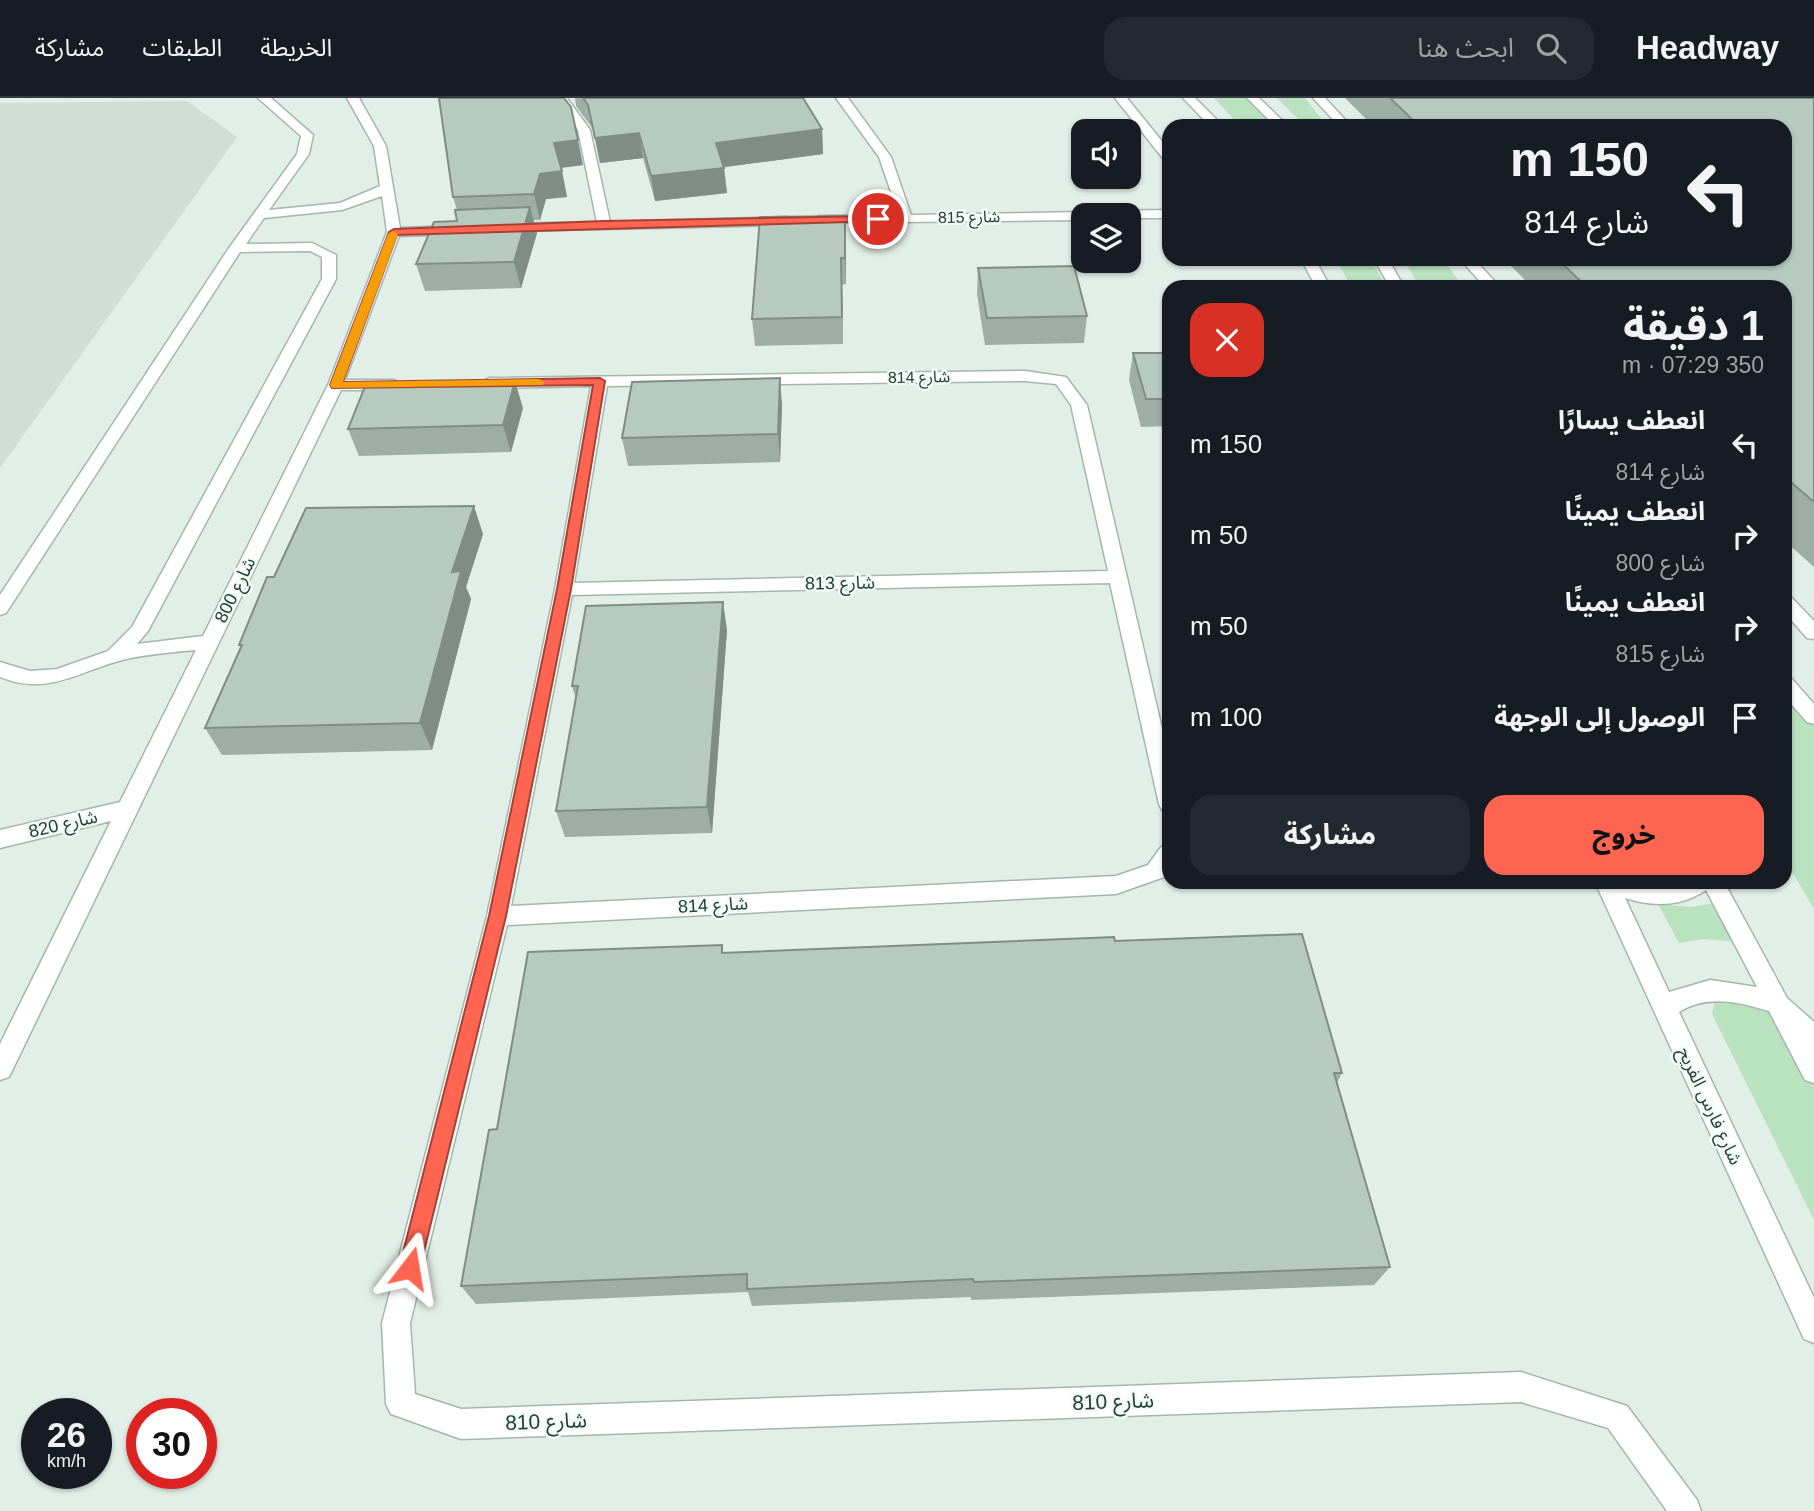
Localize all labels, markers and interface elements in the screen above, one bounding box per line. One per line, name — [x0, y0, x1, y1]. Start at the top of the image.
search box — [1104, 17, 1594, 80]
icon: search — [1532, 29, 1570, 67]
text: Headway — [1636, 29, 1779, 66]
text: ابحث هنا — [1417, 33, 1514, 63]
text: مشاركة — [35, 34, 104, 61]
text: الطبقات — [142, 34, 222, 61]
text: الخريطة — [260, 34, 332, 61]
map controls — [1071, 119, 1141, 273]
button: sound — [1071, 119, 1141, 189]
text: 150 m — [1510, 132, 1649, 186]
icon: left — [1673, 147, 1764, 238]
pin — [848, 189, 908, 249]
icon: arrive — [859, 200, 897, 238]
button: layers — [1071, 203, 1141, 273]
text: شارع 814 — [1524, 204, 1649, 240]
street label: شارع 815 — [938, 208, 1000, 230]
text: 1 دقيقة — [1623, 302, 1764, 349]
button: close — [1190, 303, 1264, 377]
text: 350 m · 07:29 — [1622, 352, 1764, 378]
street label: شارع 814 — [888, 368, 950, 390]
text: انعطف يسارًا — [1558, 405, 1705, 435]
icon: left — [1726, 426, 1764, 464]
text: 150 m — [1190, 429, 1262, 459]
text: شارع 814 — [1615, 459, 1705, 485]
text: انعطف يمينًا — [1565, 496, 1705, 526]
icon: right — [1726, 517, 1764, 555]
text: 50 m — [1190, 520, 1248, 550]
text: شارع 800 — [1615, 550, 1705, 576]
street label: شارع 800 — [211, 554, 263, 628]
street label: شارع 813 — [805, 572, 875, 598]
text: انعطف يمينًا — [1565, 587, 1705, 617]
icon: right — [1726, 608, 1764, 646]
text: 50 m — [1190, 611, 1248, 641]
text: شارع 815 — [1615, 641, 1705, 667]
icon: arrive — [1726, 699, 1764, 737]
text: 100 m — [1190, 702, 1262, 732]
text: الوصول إلى الوجهة — [1494, 702, 1705, 732]
button: مشاركة — [1190, 795, 1470, 875]
button: خروج — [1484, 795, 1764, 875]
street label: شارع 820 — [27, 806, 100, 846]
street label: شارع 814 — [677, 893, 749, 921]
street label: شارع فارس الفريح — [1670, 1044, 1746, 1170]
position arrow — [373, 1231, 447, 1305]
street label: شارع 810 — [1072, 1388, 1154, 1418]
speed limit sign: 30 — [126, 1398, 217, 1489]
street label: شارع 810 — [505, 1408, 587, 1438]
text: 26 — [47, 1415, 86, 1454]
text: km/h — [47, 1451, 86, 1471]

